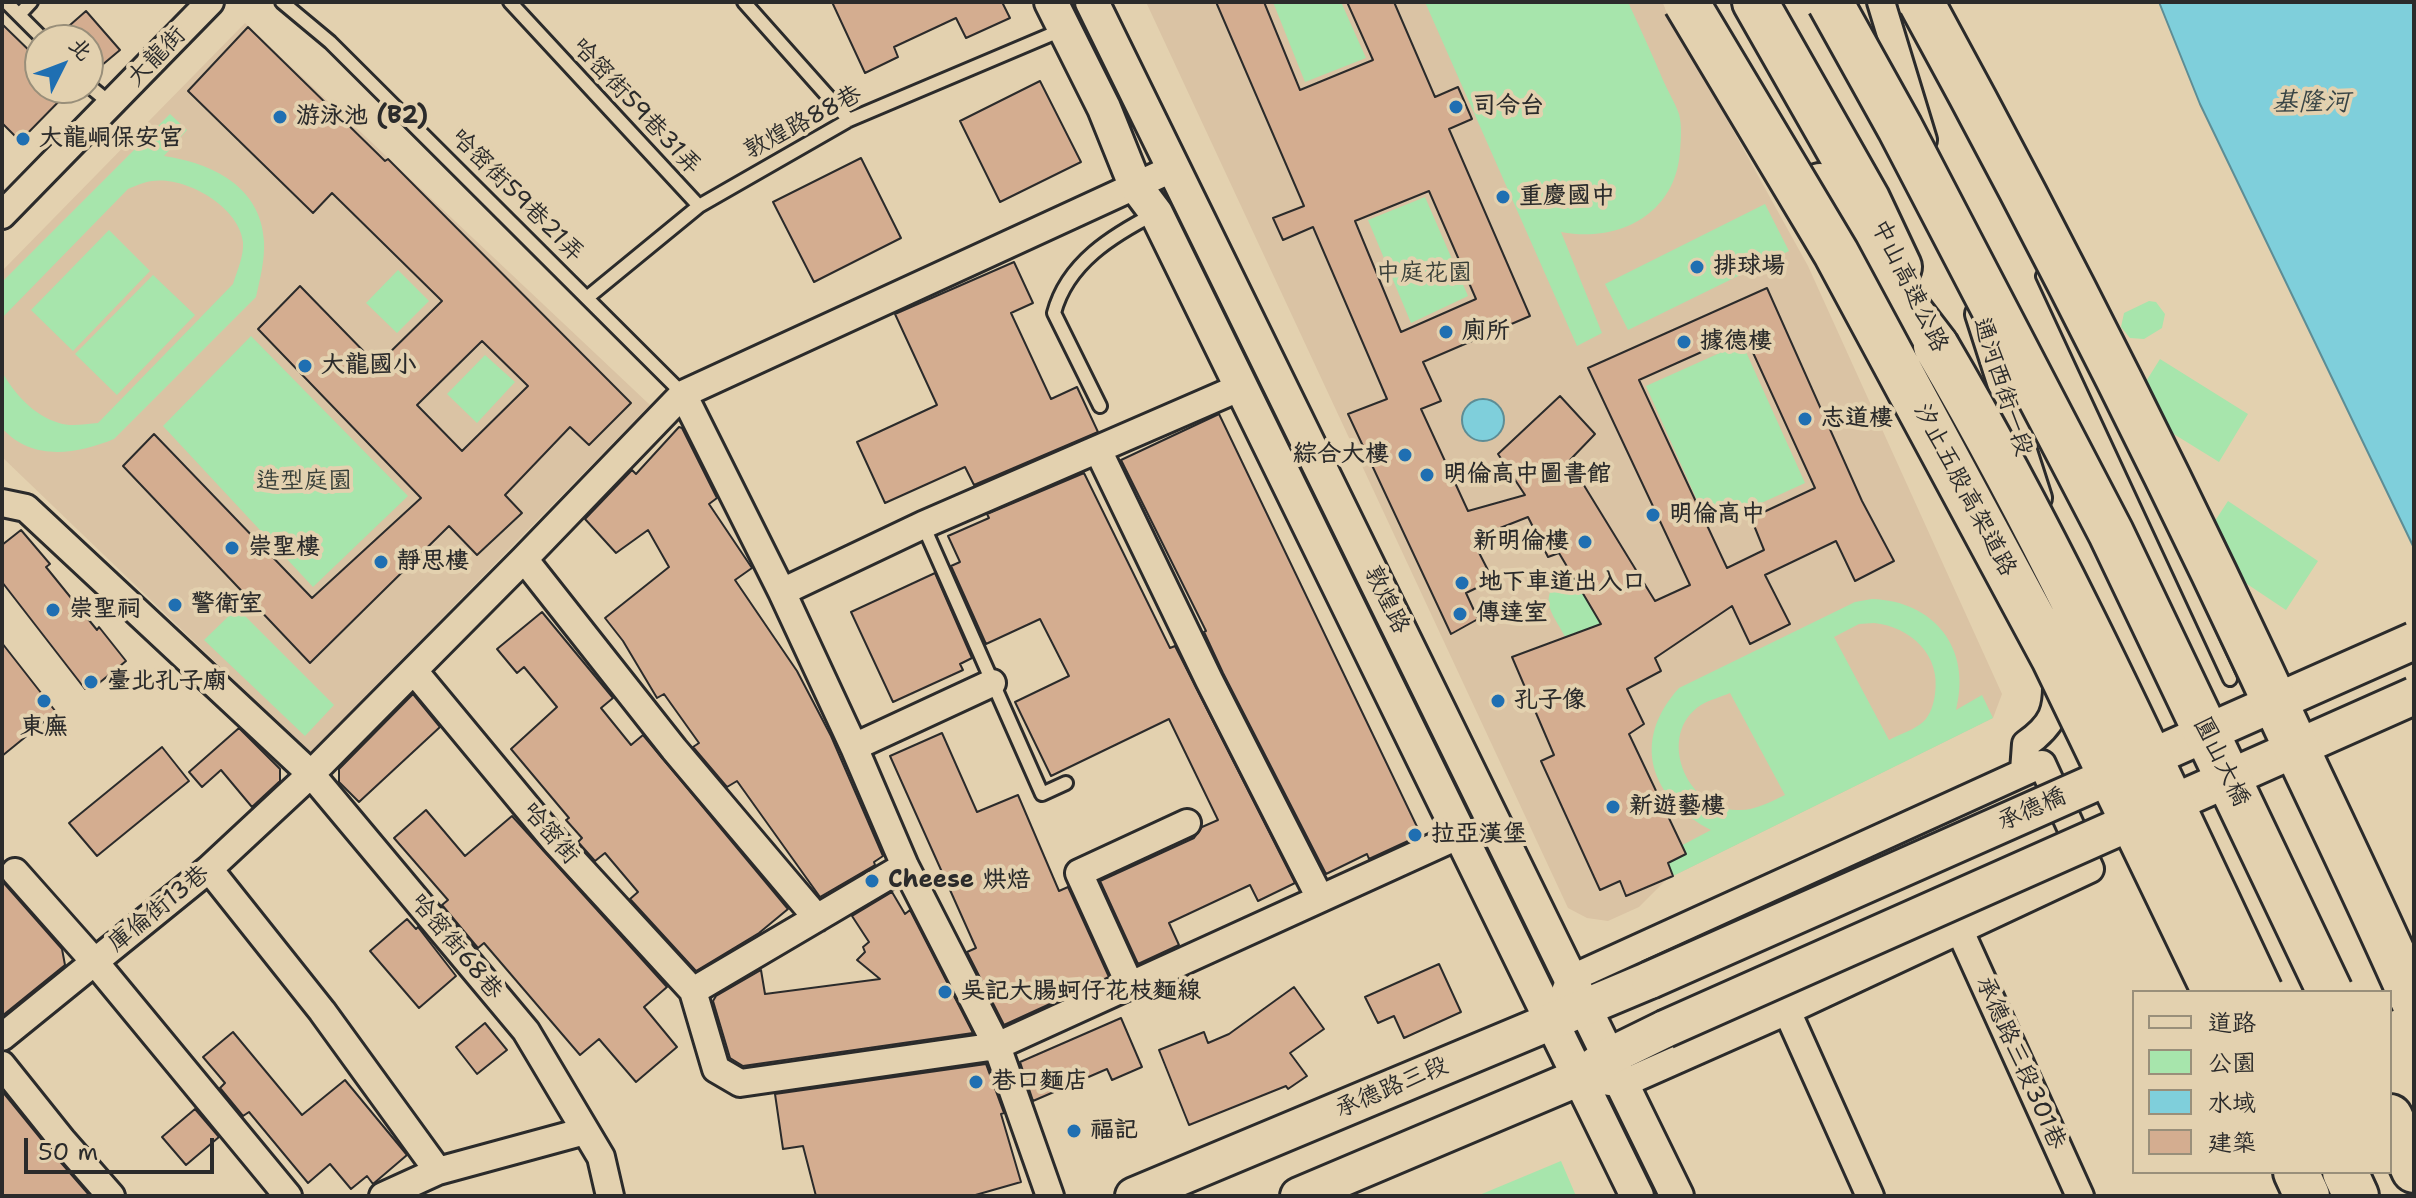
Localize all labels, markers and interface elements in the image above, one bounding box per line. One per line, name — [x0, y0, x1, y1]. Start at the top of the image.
street label: 大龍街 — [122, 21, 192, 93]
north arrow — [24, 24, 104, 104]
text: 北 — [63, 31, 99, 67]
street label: 哈密街59巷31弄 — [565, 33, 707, 181]
street label: 敦煌路88巷 — [739, 80, 867, 166]
water label: 基隆河 — [2272, 87, 2350, 119]
place label: 司令台 — [1472, 93, 1544, 121]
marker: 司令台 — [1447, 98, 1465, 116]
place label: 游泳池 (B2) — [296, 103, 428, 131]
marker: 游泳池 (B2) — [271, 108, 289, 126]
street label: 哈密街59巷21弄 — [445, 124, 589, 268]
place label: 大龍峒保安宮 — [39, 125, 183, 153]
marker: 大龍峒保安宮 — [14, 130, 32, 148]
place label: 重慶國中 — [1519, 183, 1615, 211]
marker: 重慶國中 — [1494, 188, 1512, 206]
street label: 中山高速公路 — [1864, 215, 1954, 357]
place label: 排球場 — [1713, 253, 1785, 281]
marker: 排球場 — [1688, 258, 1706, 276]
park label: 中庭花園 — [1376, 260, 1472, 288]
street label: 通河西街一段 — [1966, 314, 2038, 460]
place label: 廁所 — [1462, 318, 1510, 346]
marker: 廁所 — [1437, 323, 1455, 341]
place label: 據德樓 — [1700, 328, 1772, 356]
marker: 據德樓 — [1675, 333, 1693, 351]
place label: 大龍國小 — [321, 352, 417, 380]
marker: 大龍國小 — [296, 357, 314, 375]
street label: 汐止五股高架道路 — [1906, 398, 2022, 582]
place label: 志道樓 — [1821, 405, 1893, 433]
marker: 志道樓 — [1796, 410, 1814, 428]
place label: 綜合大樓 — [1293, 441, 1389, 469]
marker: 綜合大樓 — [1396, 446, 1414, 464]
place label: 明倫高中圖書館 — [1443, 461, 1611, 489]
marker: 明倫高中圖書館 — [1418, 466, 1436, 484]
park label: 造型庭園 — [256, 468, 352, 496]
place label: 明倫高中 — [1669, 501, 1765, 529]
marker: 明倫高中 — [1644, 506, 1662, 524]
place label: 新明倫樓 — [1473, 528, 1569, 556]
marker: 新明倫樓 — [1576, 533, 1594, 551]
place label: 崇聖樓 — [248, 534, 320, 562]
marker: 崇聖樓 — [223, 539, 241, 557]
place label: 靜思樓 — [397, 548, 469, 576]
marker: 靜思樓 — [372, 553, 390, 571]
street label: 敦煌路 — [1357, 561, 1415, 639]
place label: 地下車道出入口 — [1478, 569, 1646, 597]
marker: 地下車道出入口 — [1453, 574, 1471, 592]
place label: 警衛室 — [191, 591, 263, 619]
place label: 崇聖祠 — [69, 596, 141, 624]
marker: 警衛室 — [166, 596, 184, 614]
place label: 傳達室 — [1476, 600, 1548, 628]
marker: 崇聖祠 — [44, 601, 62, 619]
marker: 傳達室 — [1451, 605, 1469, 623]
place label: 臺北孔子廟 — [107, 668, 227, 696]
marker: 臺北孔子廟 — [82, 673, 100, 691]
place label: 孔子像 — [1514, 687, 1586, 715]
marker: 東廡 — [35, 692, 53, 710]
marker: 孔子像 — [1489, 692, 1507, 710]
street label: 圓山大橋 — [2187, 713, 2255, 811]
place label: 東廡 — [20, 714, 68, 742]
street label: 承德橋 — [1993, 782, 2071, 838]
place label: 新遊藝樓 — [1629, 793, 1725, 821]
street label: 哈密街 — [516, 797, 584, 871]
marker: 新遊藝樓 — [1604, 798, 1622, 816]
place label: 拉亞漢堡 — [1431, 821, 1527, 849]
marker: 拉亞漢堡 — [1406, 826, 1424, 844]
street label: 庫倫街13巷 — [103, 860, 215, 958]
place label: Cheese 烘焙 — [888, 867, 1030, 895]
marker: Cheese 烘焙 — [863, 872, 881, 890]
street label: 哈密街68巷 — [404, 888, 508, 1006]
street label: 承德路三段301巷 — [1969, 972, 2071, 1154]
place label: 吳記大腸蚵仔花枝麵線 — [961, 978, 1201, 1006]
marker: 吳記大腸蚵仔花枝麵線 — [936, 983, 954, 1001]
legend — [2132, 990, 2392, 1174]
text: 道路 — [2208, 1007, 2256, 1039]
text: 公園 — [2208, 1047, 2256, 1079]
street label: 承德路三段 — [1331, 1051, 1453, 1125]
place label: 巷口麵店 — [992, 1068, 1088, 1096]
marker: 巷口麵店 — [967, 1073, 985, 1091]
text: 水域 — [2208, 1087, 2256, 1119]
place label: 福記 — [1090, 1117, 1138, 1145]
scale bar — [28, 1122, 218, 1172]
marker: 福記 — [1065, 1122, 1083, 1140]
text: 建築 — [2208, 1127, 2256, 1159]
text: 50 m — [38, 1136, 98, 1168]

